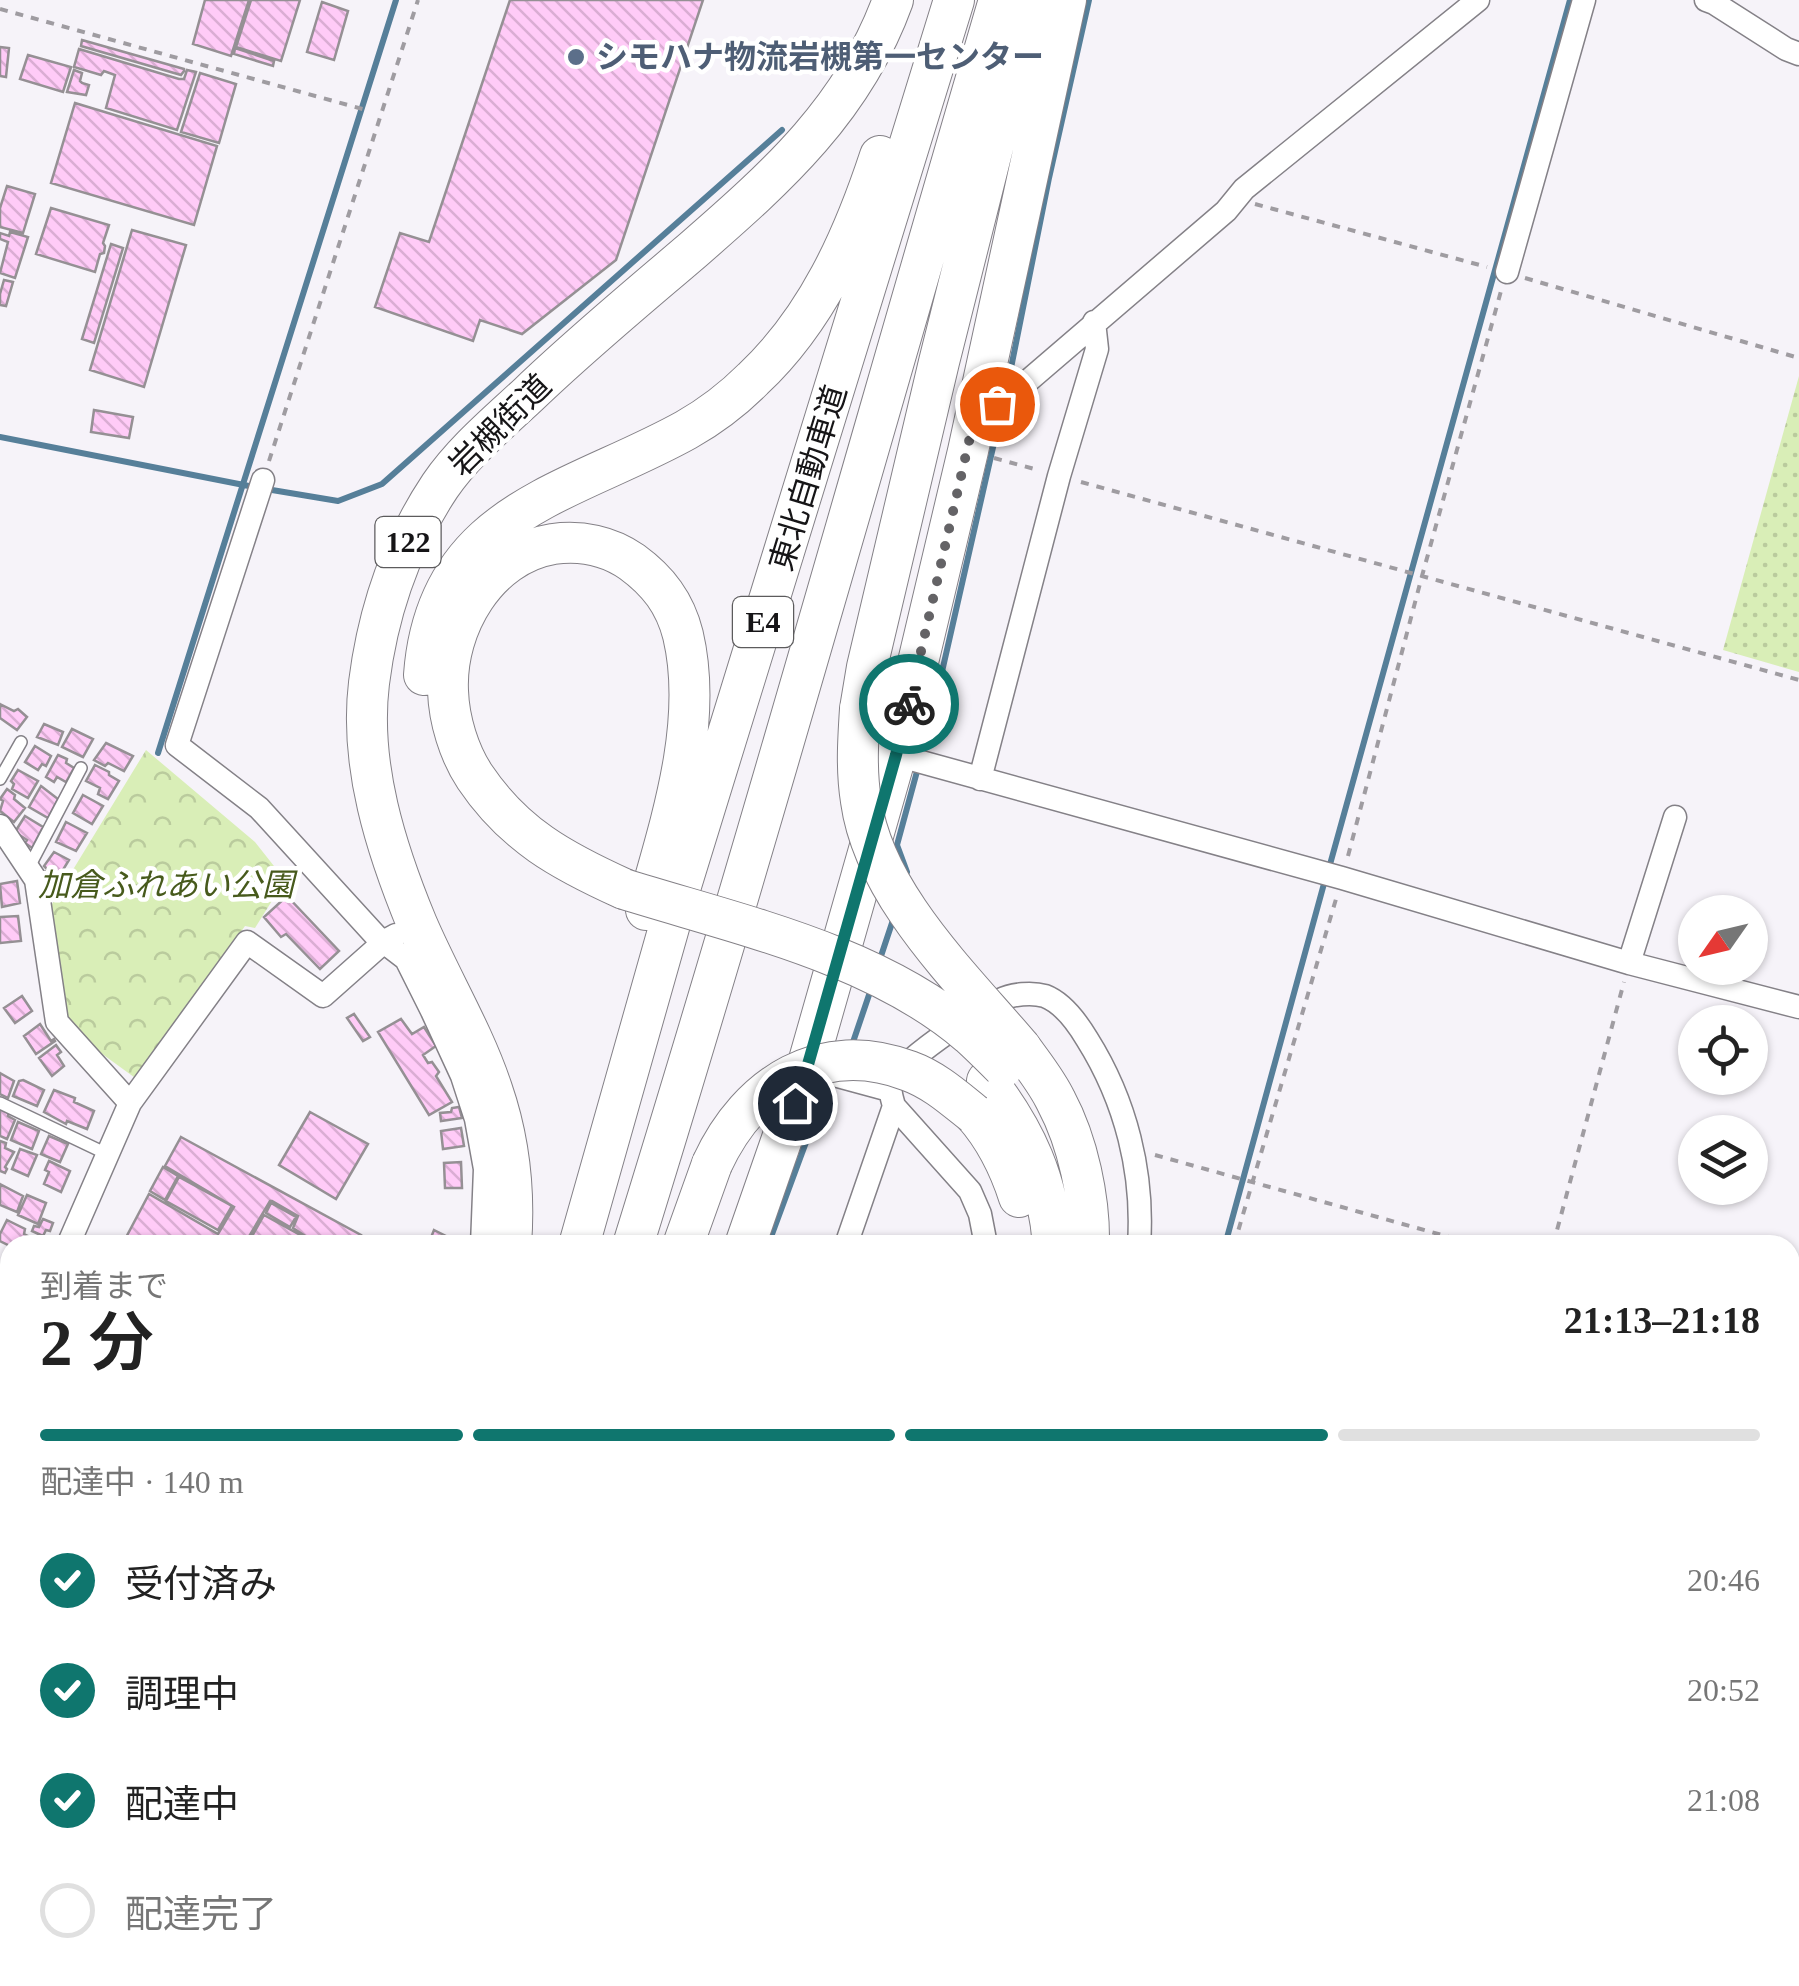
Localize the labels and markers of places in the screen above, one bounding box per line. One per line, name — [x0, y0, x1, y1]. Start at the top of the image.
place label: シモハナ物流岩槻第一センター — [596, 39, 1044, 75]
marker: シモハナ物流岩槻第一センター — [565, 46, 587, 68]
pin — [955, 362, 1040, 447]
pin — [753, 1061, 838, 1146]

